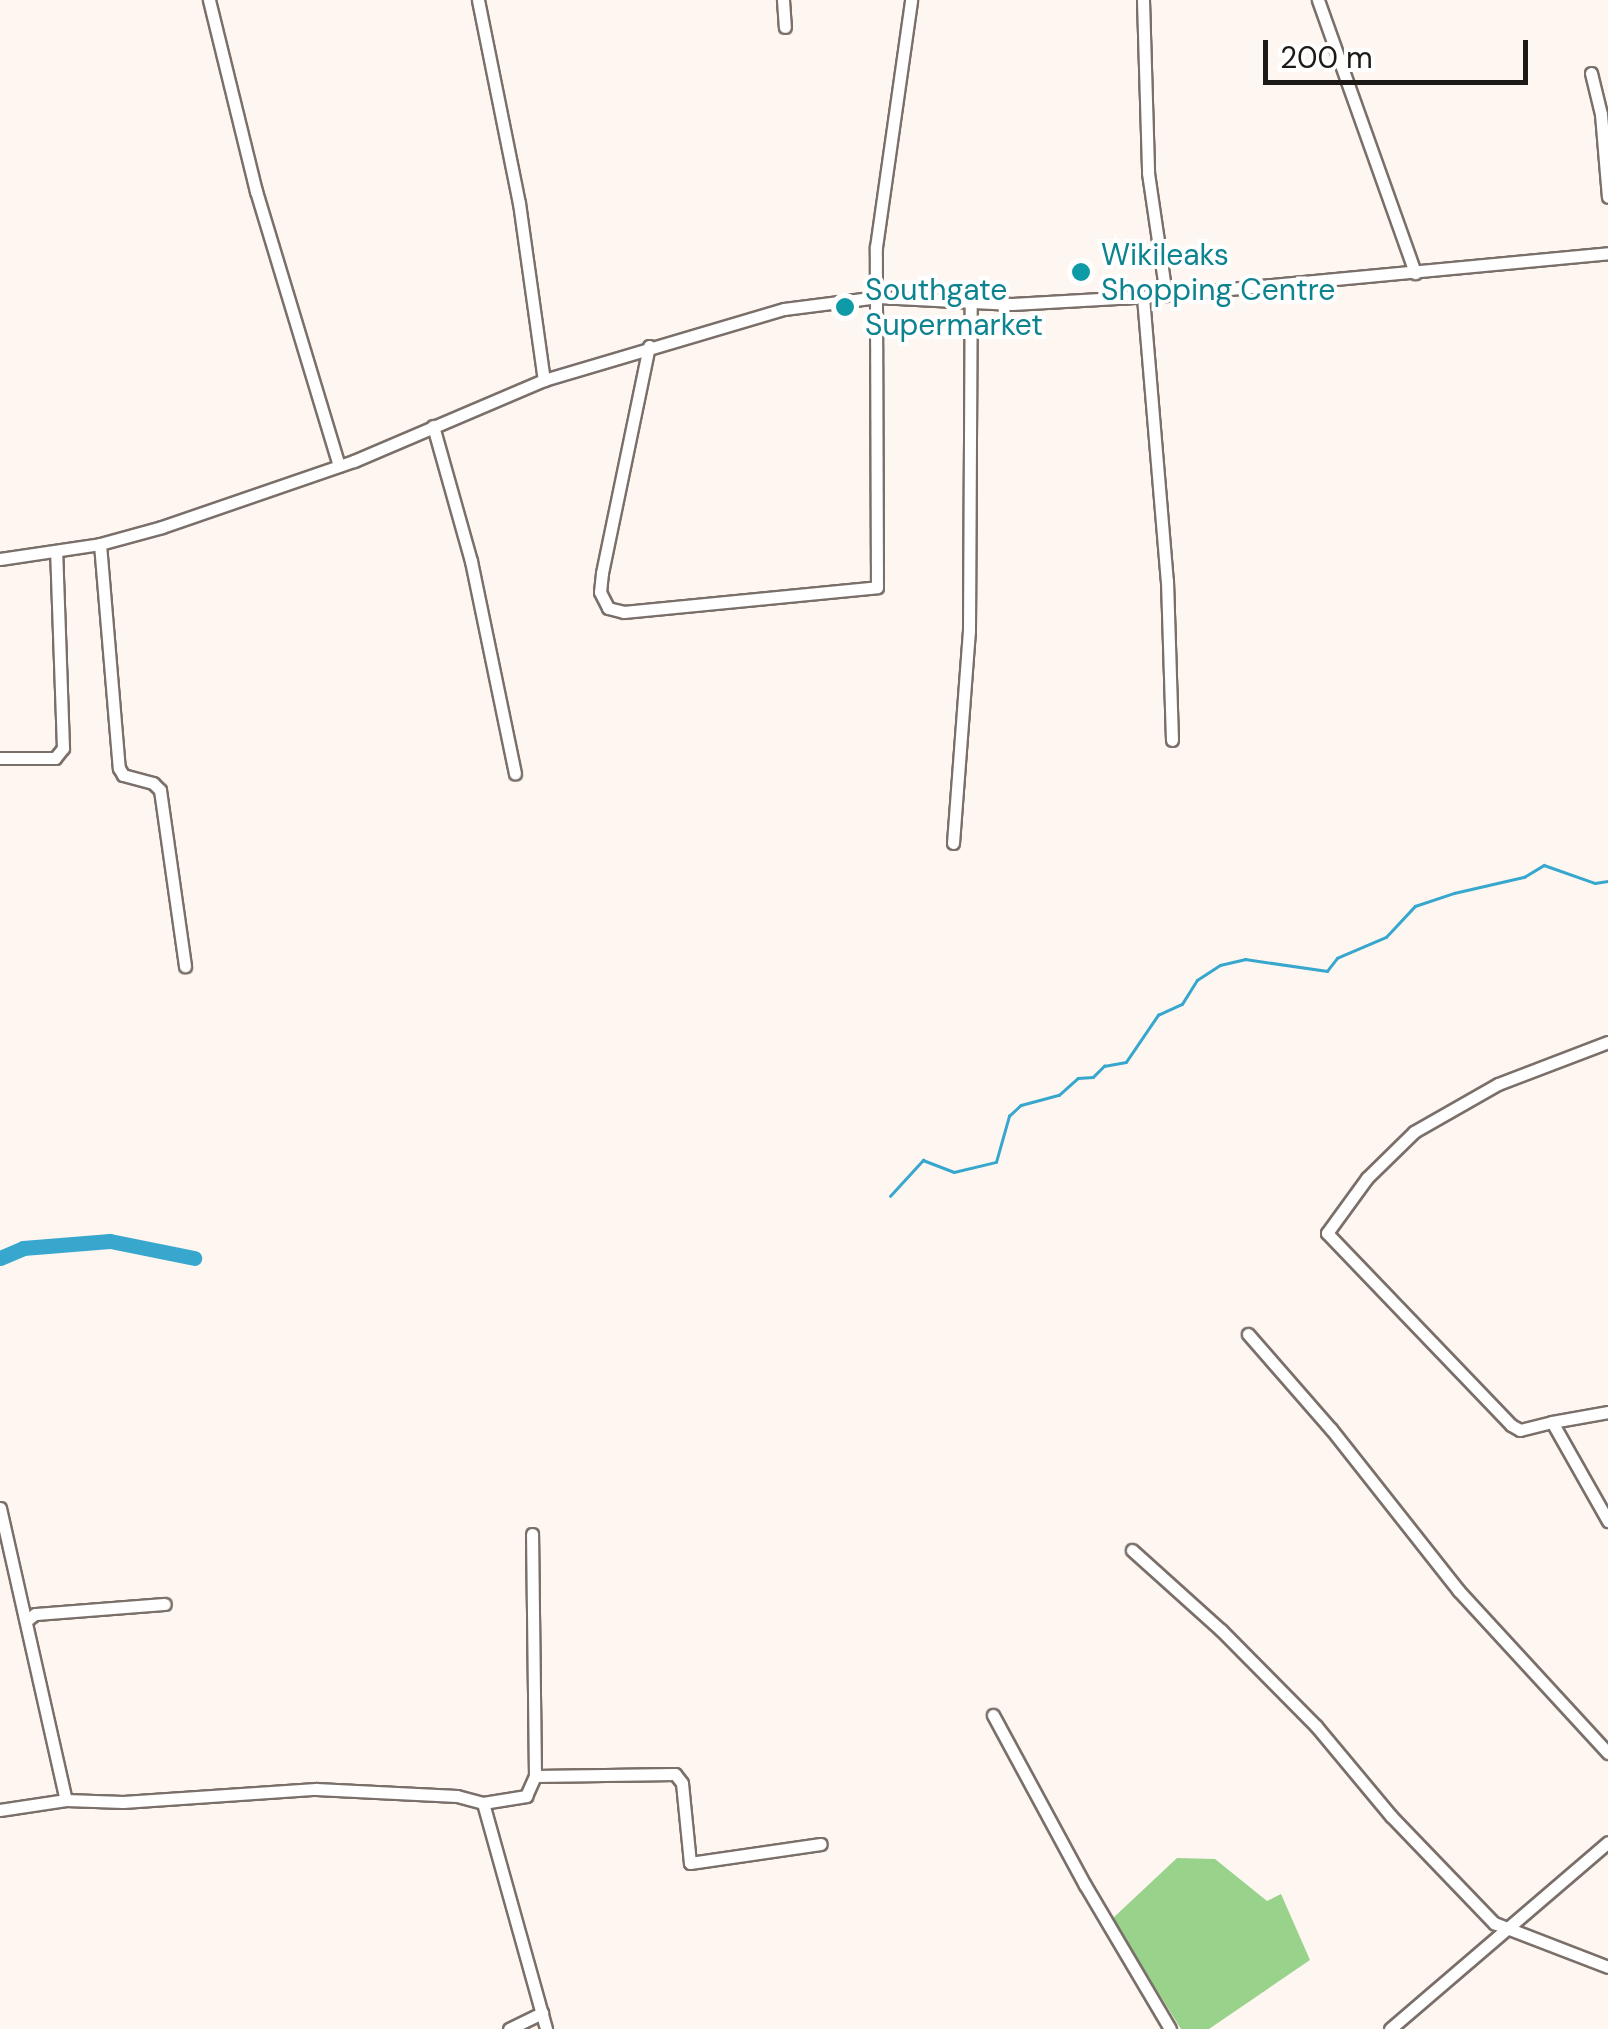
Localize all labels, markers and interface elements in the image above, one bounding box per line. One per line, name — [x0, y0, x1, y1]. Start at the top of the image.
scale bar — [1268, 20, 1533, 82]
text: 200 m — [1280, 38, 1373, 77]
place label: Wikileaks Shopping Centre — [1101, 237, 1335, 308]
marker: Wikileaks Shopping Centre — [1070, 261, 1092, 283]
place label: Southgate Supermarket — [865, 272, 1043, 342]
marker: Southgate Supermarket — [834, 296, 856, 318]

